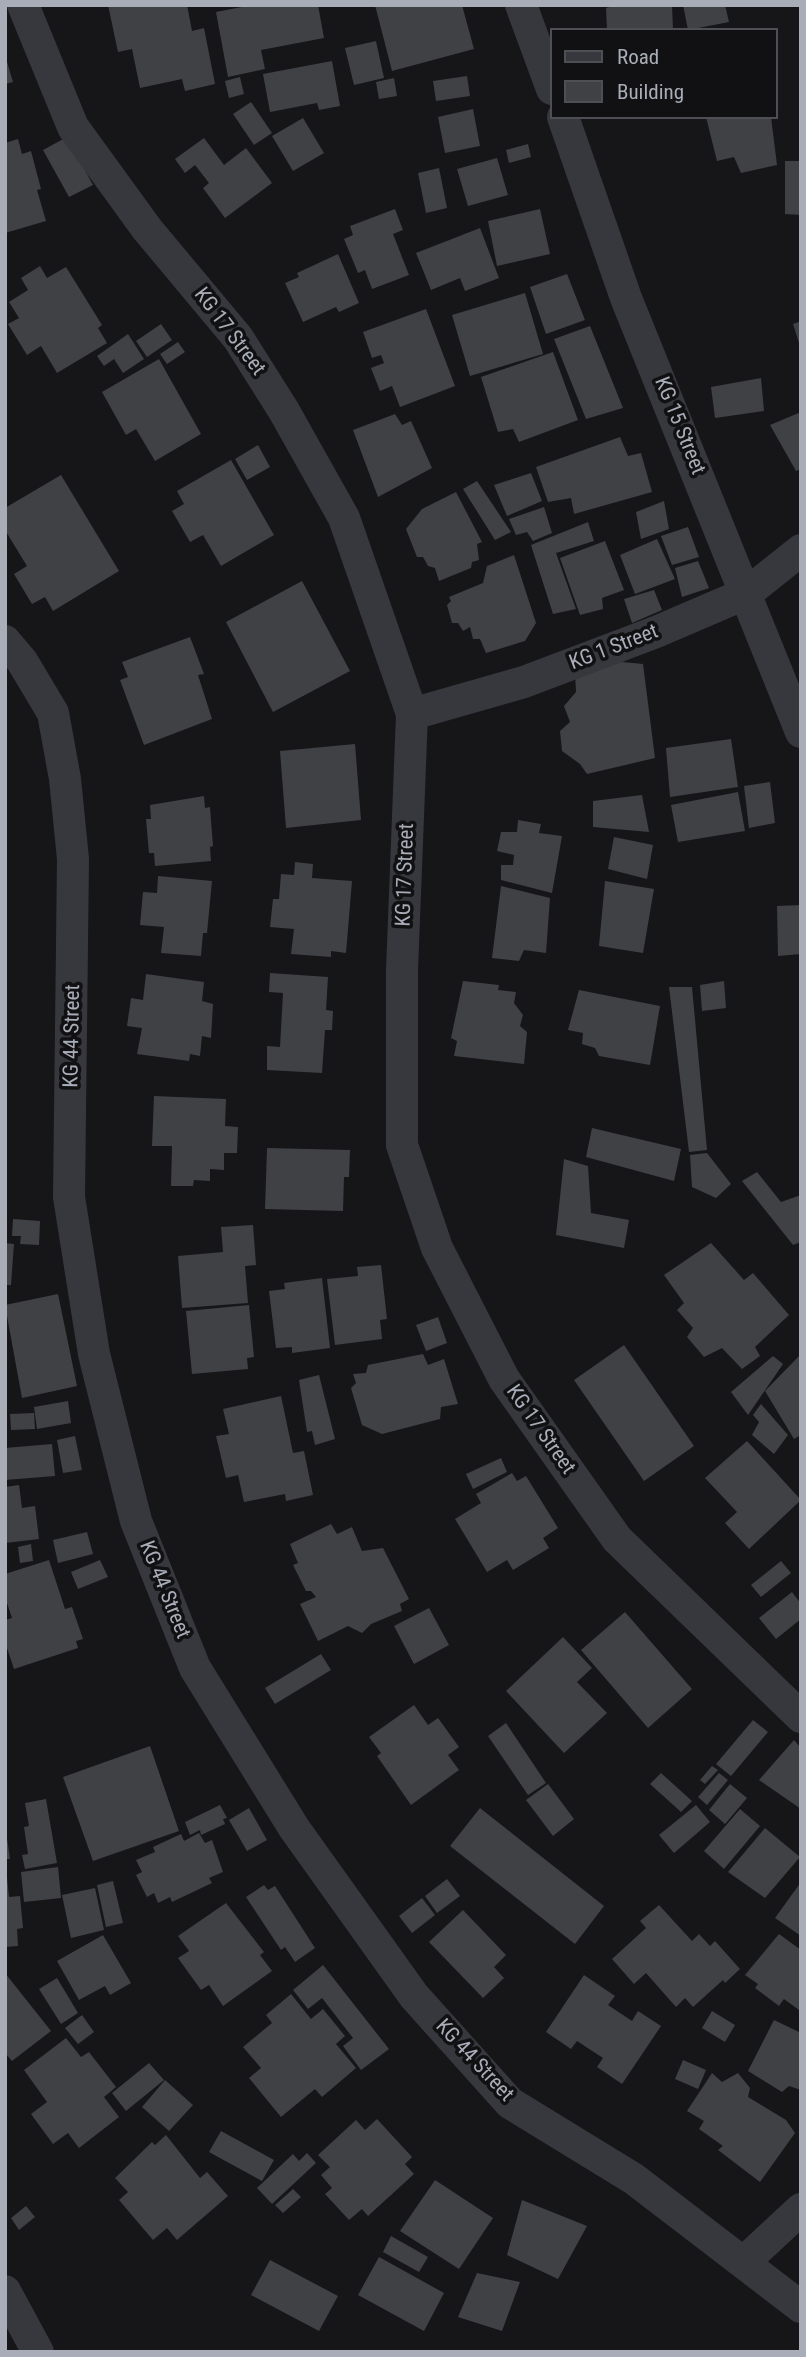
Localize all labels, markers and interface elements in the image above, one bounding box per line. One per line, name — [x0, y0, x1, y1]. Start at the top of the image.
legend — [550, 28, 778, 119]
text: Road — [617, 45, 659, 69]
text: Building — [617, 80, 684, 104]
street label: KG 17 Street — [188, 283, 270, 381]
street label: KG 15 Street — [648, 373, 710, 479]
street label: KG 1 Street — [566, 620, 662, 676]
street label: KG 17 Street — [392, 823, 420, 927]
street label: KG 44 Street — [60, 984, 86, 1088]
street label: KG 17 Street — [500, 1381, 580, 1479]
street label: KG 44 Street — [133, 1537, 195, 1643]
street label: KG 44 Street — [430, 2015, 518, 2107]

